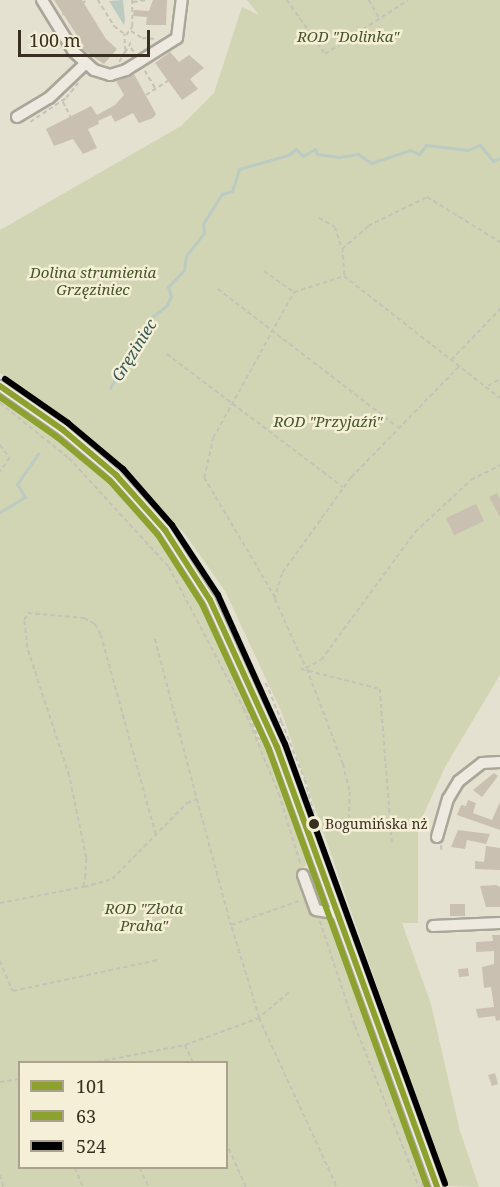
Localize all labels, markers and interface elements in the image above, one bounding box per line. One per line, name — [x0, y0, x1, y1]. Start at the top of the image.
scale bar — [21, 18, 153, 56]
text: 100 m — [29, 28, 81, 52]
park label: ROD "Dolinka" — [297, 28, 399, 46]
park label: Dolina strumienia Grzęziniec — [30, 263, 156, 298]
water label: Gręziniec — [107, 315, 161, 385]
park label: ROD "Przyjaźń" — [274, 413, 382, 431]
place label: Bogumińska nż — [325, 816, 428, 832]
marker: Bogumińska nż — [308, 818, 320, 830]
park label: ROD "Złota Praha" — [105, 899, 183, 934]
legend — [18, 1061, 228, 1169]
text: 101 — [76, 1074, 106, 1098]
text: 63 — [76, 1104, 96, 1128]
text: 524 — [76, 1134, 106, 1158]

